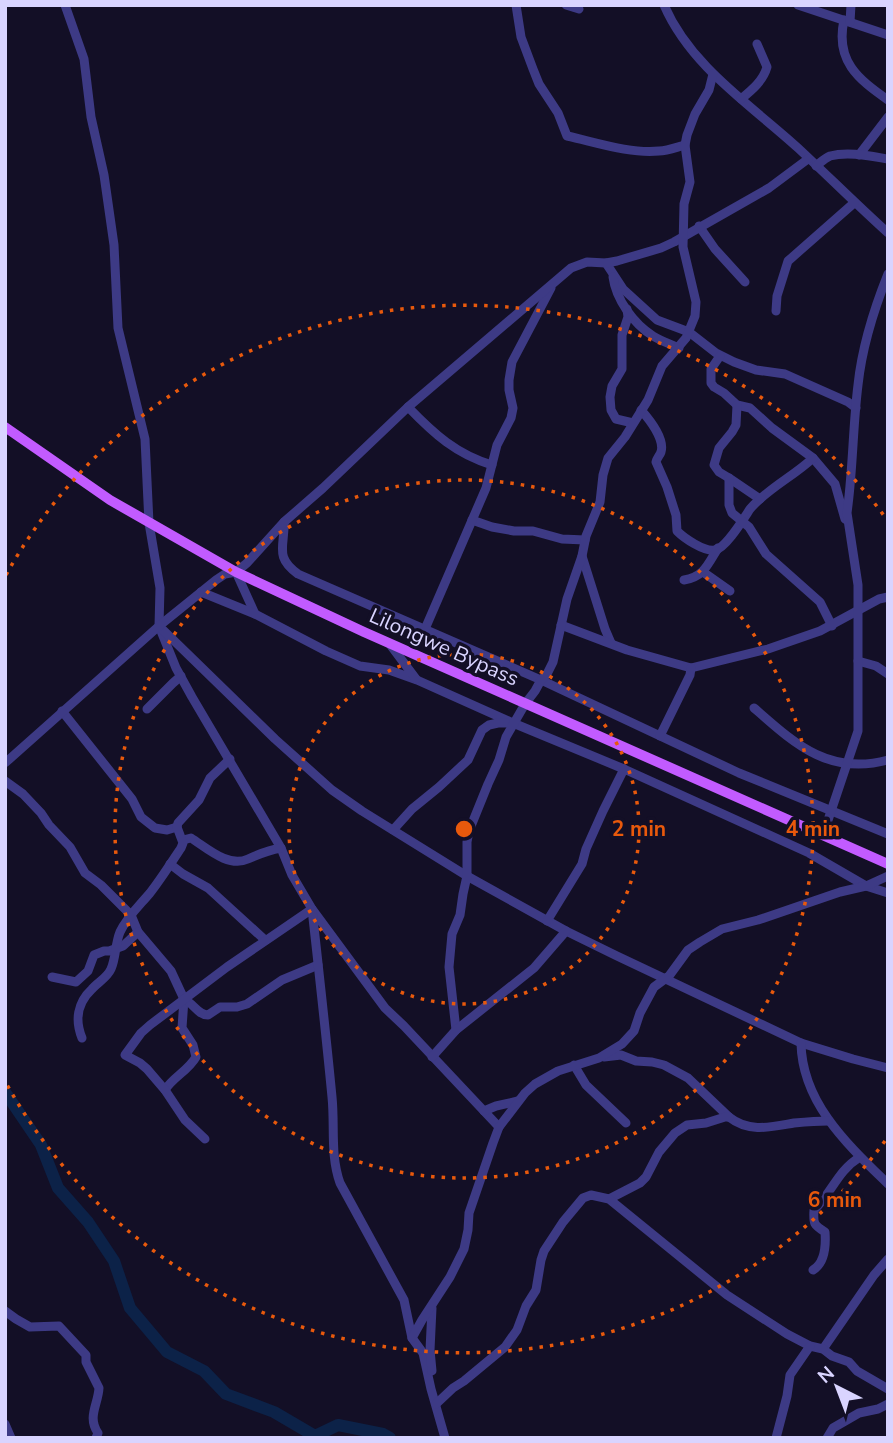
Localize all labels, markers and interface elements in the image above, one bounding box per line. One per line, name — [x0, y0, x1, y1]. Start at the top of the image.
street label: Lilongwe Bypass — [365, 601, 523, 693]
text: 2 min — [612, 815, 666, 843]
text: 4 min — [786, 815, 840, 843]
centre of rings — [452, 817, 476, 841]
text: 6 min — [808, 1186, 862, 1214]
north arrow — [802, 1352, 872, 1422]
text: N — [812, 1361, 840, 1390]

